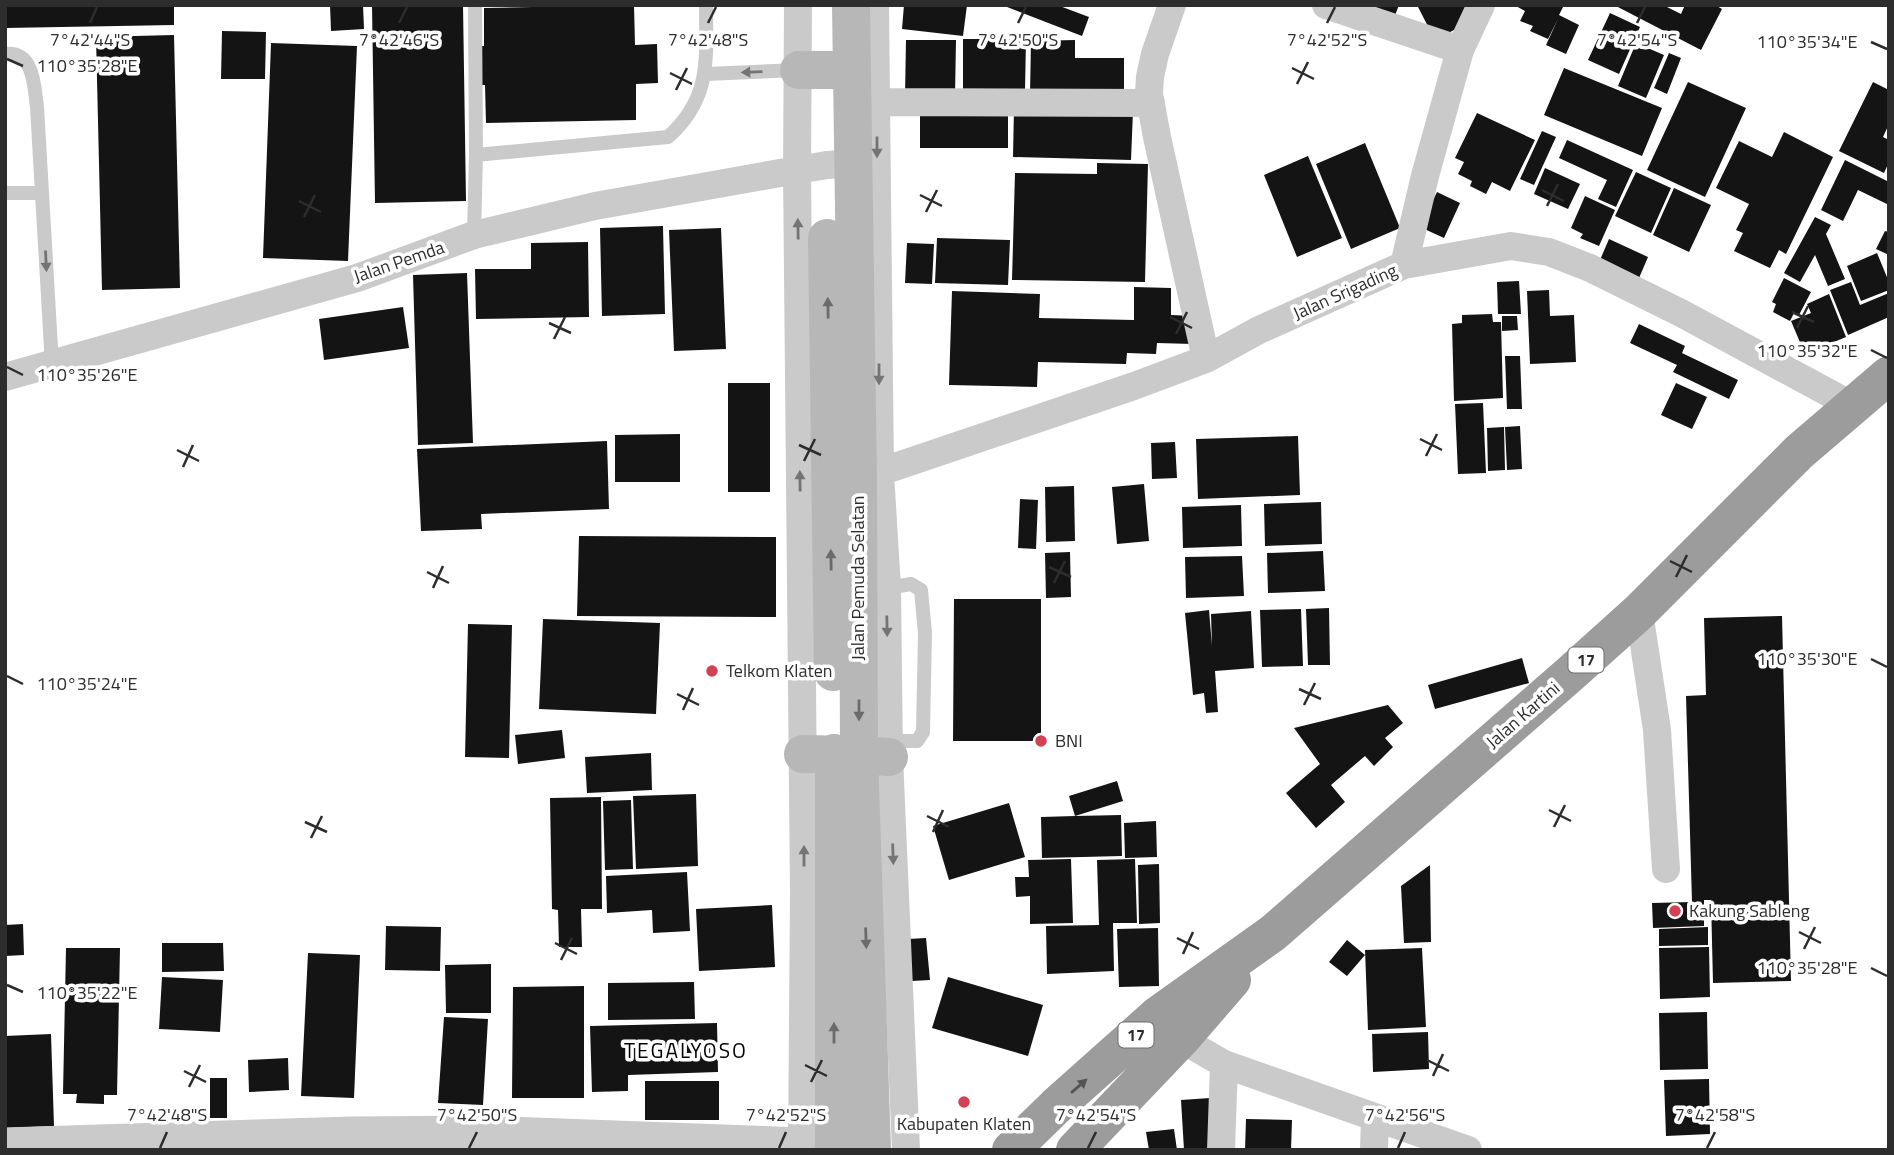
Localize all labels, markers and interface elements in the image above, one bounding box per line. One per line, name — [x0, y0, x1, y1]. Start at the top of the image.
text: 7°42'44"S — [50, 26, 130, 53]
text: 7°42'46"S — [359, 26, 439, 53]
text: 7°42'48"S — [668, 26, 748, 53]
text: 7°42'50"S — [978, 26, 1058, 53]
text: 7°42'52"S — [1287, 26, 1367, 53]
text: 7°42'54"S — [1597, 26, 1677, 53]
text: 110°35'34"E — [1756, 28, 1858, 55]
text: 110°35'28"E — [36, 52, 138, 79]
one-way arrow — [741, 66, 763, 78]
one-way arrow — [872, 136, 883, 158]
one-way arrow — [792, 218, 803, 240]
street label: Jalan Pemda — [350, 233, 448, 290]
one-way arrow — [41, 250, 52, 272]
street label: Jalan Srigading — [1288, 257, 1401, 327]
one-way arrow — [822, 297, 834, 319]
text: 110°35'32"E — [1756, 337, 1858, 364]
text: 110°35'26"E — [36, 361, 138, 388]
one-way arrow — [873, 364, 885, 386]
one-way arrow — [794, 470, 806, 492]
street label: Jalan Pemuda Selatan — [844, 496, 871, 660]
one-way arrow — [825, 549, 836, 571]
one-way arrow — [881, 616, 893, 638]
text: 110°35'30"E — [1756, 645, 1858, 672]
road number: 17 — [1568, 648, 1604, 673]
place label: Telkom Klaten — [726, 657, 832, 684]
marker: Telkom Klaten — [704, 663, 720, 679]
text: 110°35'24"E — [36, 670, 138, 697]
street label: Jalan Kartini — [1480, 675, 1566, 754]
one-way arrow — [853, 700, 865, 722]
place label: BNI — [1055, 727, 1083, 754]
marker: BNI — [1033, 733, 1049, 749]
one-way arrow — [888, 843, 899, 865]
one-way arrow — [798, 845, 810, 867]
place label: Kakung Sableng — [1689, 897, 1810, 924]
marker: Kakung Sableng — [1667, 903, 1683, 919]
one-way arrow — [860, 927, 871, 949]
text: 110°35'28"E — [1756, 954, 1858, 981]
text: 110°35'22"E — [36, 979, 138, 1006]
one-way arrow — [828, 1021, 840, 1043]
road number: 17 — [1118, 1023, 1154, 1048]
district label: TEGALYOSO — [624, 1034, 748, 1066]
one-way arrow — [1070, 1079, 1087, 1094]
marker: Kabupaten Klaten — [956, 1094, 972, 1110]
text: 7°42'48"S — [127, 1101, 207, 1128]
text: 7°42'50"S — [437, 1101, 517, 1128]
text: 7°42'52"S — [746, 1101, 826, 1128]
text: 7°42'54"S — [1056, 1101, 1136, 1128]
text: 7°42'56"S — [1365, 1101, 1445, 1128]
text: 7°42'58"S — [1675, 1101, 1755, 1128]
place label: Kabupaten Klaten — [897, 1110, 1031, 1137]

